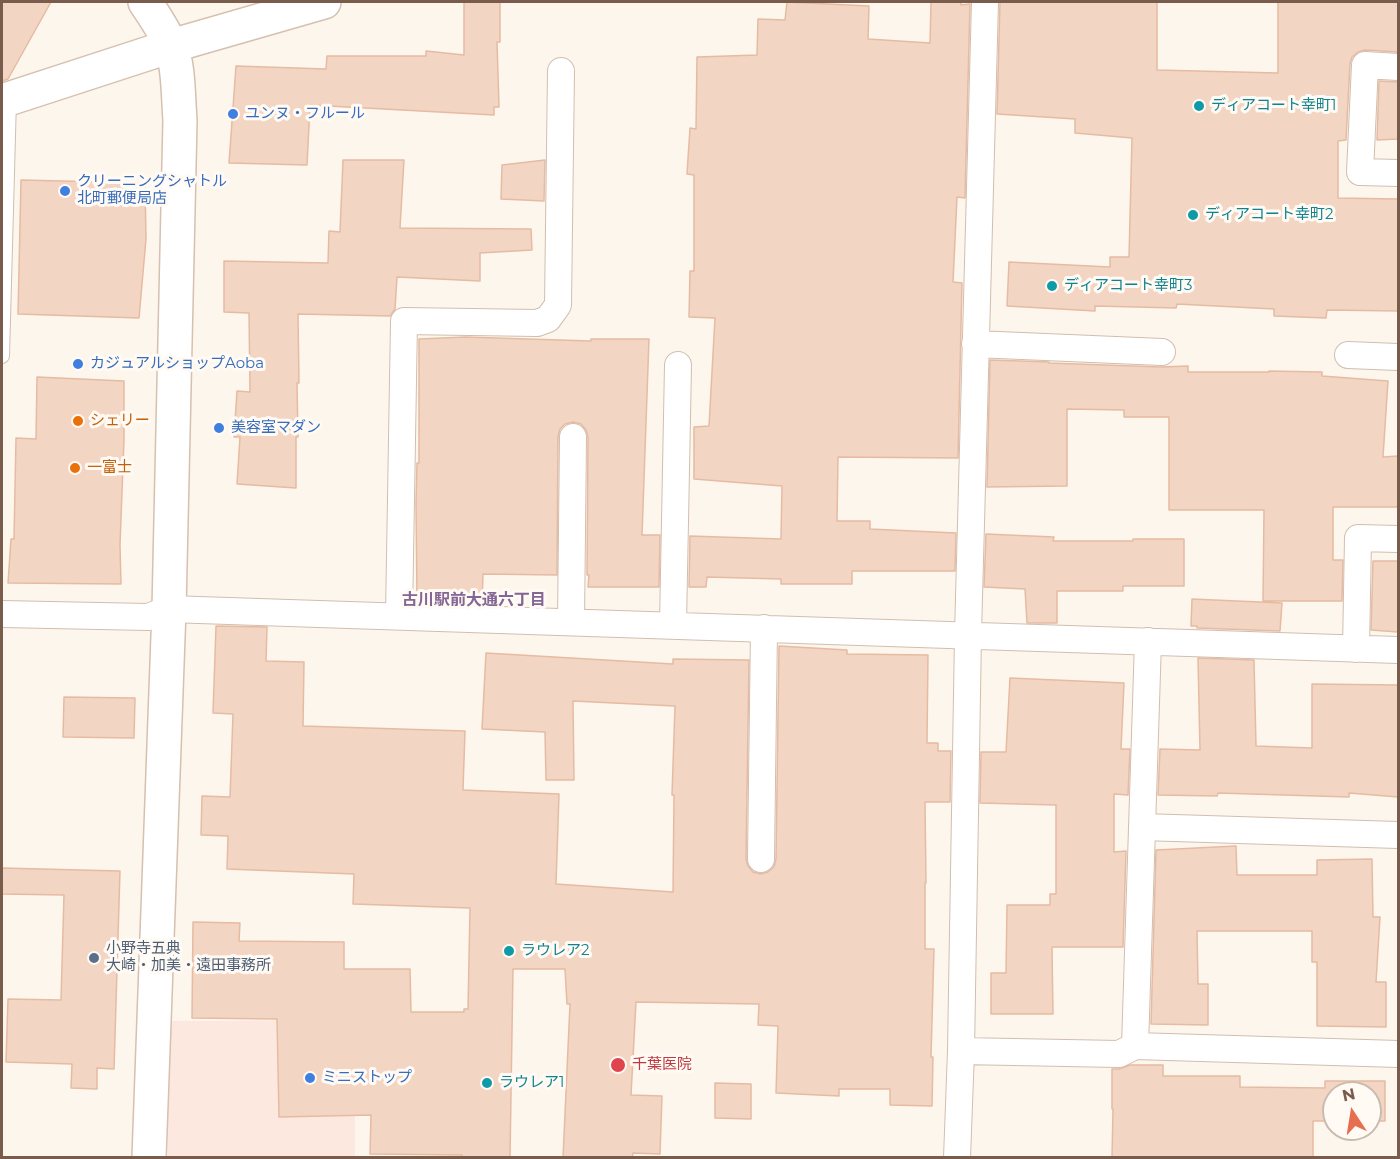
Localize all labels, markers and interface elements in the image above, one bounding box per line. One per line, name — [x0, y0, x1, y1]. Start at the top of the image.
place label: ディアコート幸町1 — [1211, 97, 1336, 115]
marker: ディアコート幸町1 — [1192, 99, 1206, 113]
place label: ユンヌ・フルール — [245, 105, 365, 123]
marker: ユンヌ・フルール — [226, 107, 240, 121]
place label: クリーニングシャトル 北町郵便局店 — [77, 173, 227, 208]
marker: クリーニングシャトル 北町郵便局店 — [58, 184, 72, 198]
place label: ディアコート幸町2 — [1205, 206, 1334, 224]
marker: ディアコート幸町2 — [1186, 208, 1200, 222]
place label: ディアコート幸町3 — [1064, 277, 1192, 295]
marker: ディアコート幸町3 — [1045, 279, 1059, 293]
place label: カジュアルショップAoba — [90, 355, 264, 373]
marker: カジュアルショップAoba — [71, 357, 85, 371]
place label: シェリー — [90, 412, 150, 430]
marker: シェリー — [71, 414, 85, 428]
place label: 美容室マダン — [231, 419, 321, 437]
marker: 美容室マダン — [212, 421, 226, 435]
place label: 一富士 — [87, 459, 132, 477]
marker: 一富士 — [68, 461, 82, 475]
district label: 古川駅前大通六丁目 — [402, 590, 546, 610]
place label: 小野寺五典 大崎・加美・遠田事務所 — [106, 940, 271, 975]
place label: ラウレア2 — [521, 942, 590, 960]
marker: ラウレア2 — [502, 944, 516, 958]
marker: 小野寺五典 大崎・加美・遠田事務所 — [87, 951, 101, 965]
marker: 千葉医院 — [609, 1056, 627, 1074]
place label: 千葉医院 — [632, 1056, 692, 1074]
place label: ミニストップ — [322, 1069, 412, 1087]
marker: ミニストップ — [303, 1071, 317, 1085]
place label: ラウレア1 — [499, 1074, 564, 1092]
marker: ラウレア1 — [480, 1076, 494, 1090]
north arrow — [1322, 1081, 1382, 1141]
text: N — [1340, 1084, 1357, 1105]

